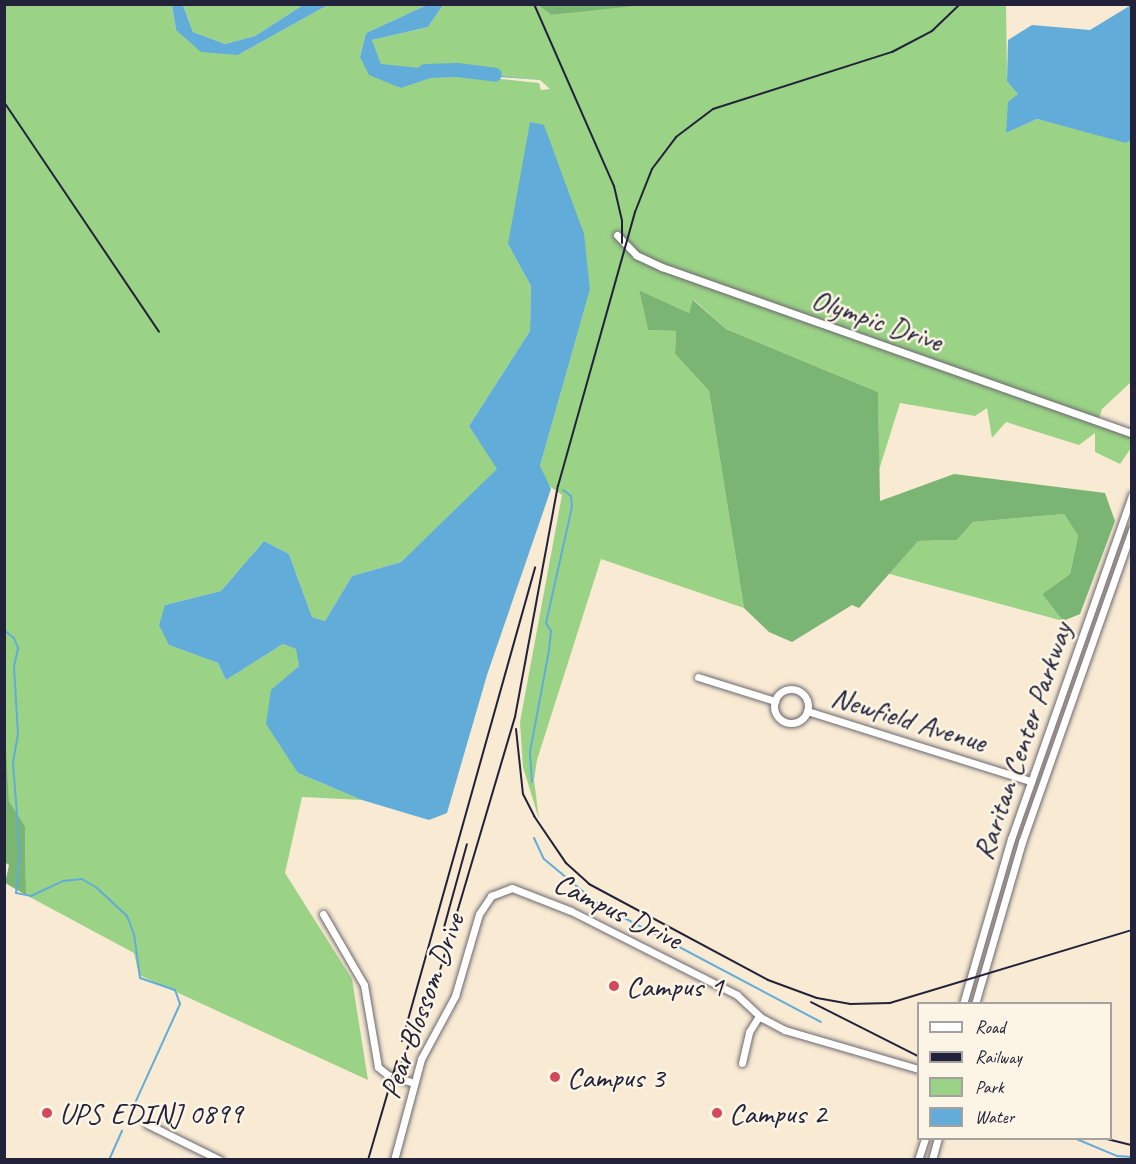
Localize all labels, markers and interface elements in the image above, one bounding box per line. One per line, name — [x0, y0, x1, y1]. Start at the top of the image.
street label: Olympic Drive — [807, 281, 947, 359]
street label: Raritan Center Parkway — [964, 618, 1080, 864]
street label: Newfield Avenue — [827, 678, 991, 760]
street label: Campus Drive — [548, 865, 688, 957]
street label: Pear Blossom Drive — [372, 909, 472, 1103]
place label: Campus 1 — [626, 968, 723, 1004]
marker: Campus 1 — [607, 979, 621, 993]
legend — [917, 1002, 1112, 1140]
text: Road — [975, 1016, 1005, 1038]
text: Railway — [975, 1046, 1022, 1068]
place label: Campus 3 — [567, 1059, 664, 1095]
marker: Campus 3 — [548, 1070, 562, 1084]
text: Park — [975, 1076, 1004, 1098]
place label: UPS EDINJ 0899 — [59, 1095, 241, 1131]
place label: Campus 2 — [729, 1095, 826, 1131]
marker: UPS EDINJ 0899 — [40, 1106, 54, 1120]
marker: Campus 2 — [710, 1106, 724, 1120]
text: Water — [975, 1106, 1014, 1128]

